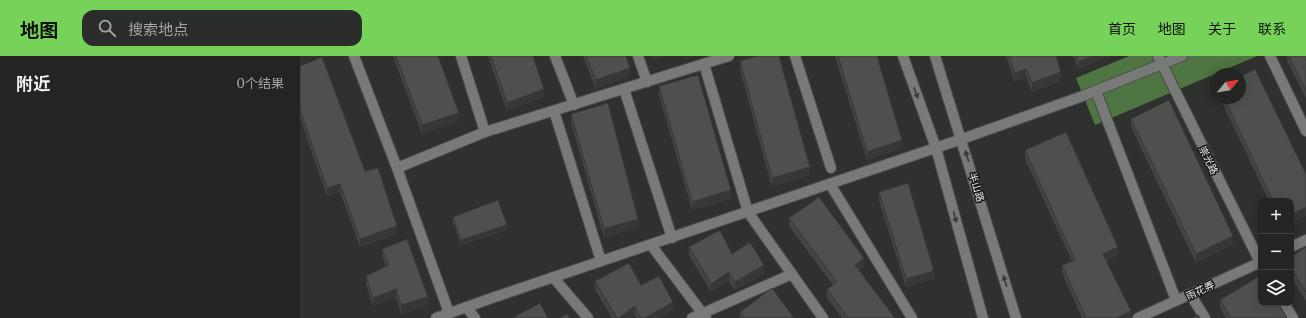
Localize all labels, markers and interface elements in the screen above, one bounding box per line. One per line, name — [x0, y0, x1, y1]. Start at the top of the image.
search box — [82, 10, 362, 46]
icon: search — [96, 17, 118, 39]
text: 地图 — [20, 18, 58, 42]
text: 搜索地点 — [128, 20, 188, 39]
text: 首页 — [1108, 20, 1136, 38]
text: 地图 — [1158, 20, 1186, 38]
text: 关于 — [1208, 20, 1236, 38]
text: 联系 — [1258, 20, 1286, 38]
north arrow — [1210, 68, 1246, 104]
text: 附近 — [16, 73, 50, 95]
text: 0个结果 — [237, 75, 284, 92]
one-way arrow — [914, 87, 920, 99]
street label: 崇光路 — [1196, 144, 1221, 177]
one-way arrow — [964, 150, 970, 162]
street label: 半山路 — [966, 171, 987, 203]
map controls — [1258, 198, 1294, 306]
button: + — [1258, 198, 1294, 234]
one-way arrow — [952, 211, 958, 223]
button: − — [1258, 234, 1294, 270]
button: layers — [1258, 270, 1294, 306]
one-way arrow — [1002, 274, 1008, 286]
street label: 雨花弄 — [1184, 278, 1217, 303]

